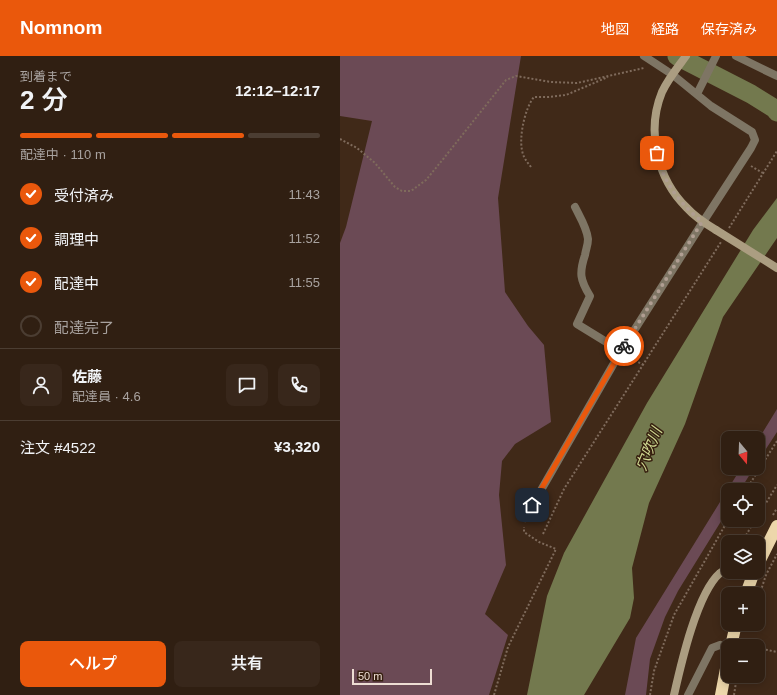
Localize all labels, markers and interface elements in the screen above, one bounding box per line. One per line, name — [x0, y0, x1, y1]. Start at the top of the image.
text: Nomnom — [20, 17, 102, 38]
text: 地図 — [601, 21, 629, 37]
text: 経路 — [651, 21, 679, 37]
text: 保存済み — [701, 21, 757, 37]
text: 到着まで — [20, 69, 72, 84]
text: 12:12–12:17 — [235, 82, 320, 99]
text: 2 分 — [20, 85, 68, 115]
pin — [640, 136, 674, 170]
icon: bag — [646, 142, 668, 164]
text: 配達中 · 110 m — [20, 147, 106, 162]
icon: check — [20, 183, 42, 205]
text: 受付済み — [54, 187, 114, 204]
text: 11:43 — [288, 187, 320, 202]
icon: check — [20, 227, 42, 249]
text: 調理中 — [54, 231, 99, 248]
text: 11:52 — [288, 231, 320, 246]
icon: check — [20, 271, 42, 293]
text: 配達中 — [54, 275, 99, 292]
text: 11:55 — [288, 275, 320, 290]
text: 配達完了 — [54, 319, 114, 336]
courier — [604, 326, 644, 366]
icon: bike — [613, 335, 635, 357]
button: person — [20, 364, 62, 406]
button: chat — [226, 364, 268, 406]
button: phone — [278, 364, 320, 406]
text: 佐藤 — [72, 368, 102, 385]
text: 配達員 · 4.6 — [72, 389, 141, 404]
water label: 穴吹川 — [632, 423, 666, 473]
north arrow — [721, 431, 765, 475]
map controls — [721, 431, 765, 683]
text: ¥3,320 — [274, 438, 320, 455]
text: 注文 #4522 — [20, 439, 96, 456]
button: locate — [721, 483, 765, 527]
pin — [515, 488, 549, 522]
icon: home — [521, 494, 543, 516]
button: layers — [721, 535, 765, 579]
button: + — [721, 587, 765, 631]
button: − — [721, 639, 765, 683]
button: ヘルプ — [20, 641, 166, 687]
button: 共有 — [174, 641, 320, 687]
scale bar — [352, 667, 432, 686]
text: 50 m — [358, 670, 382, 682]

